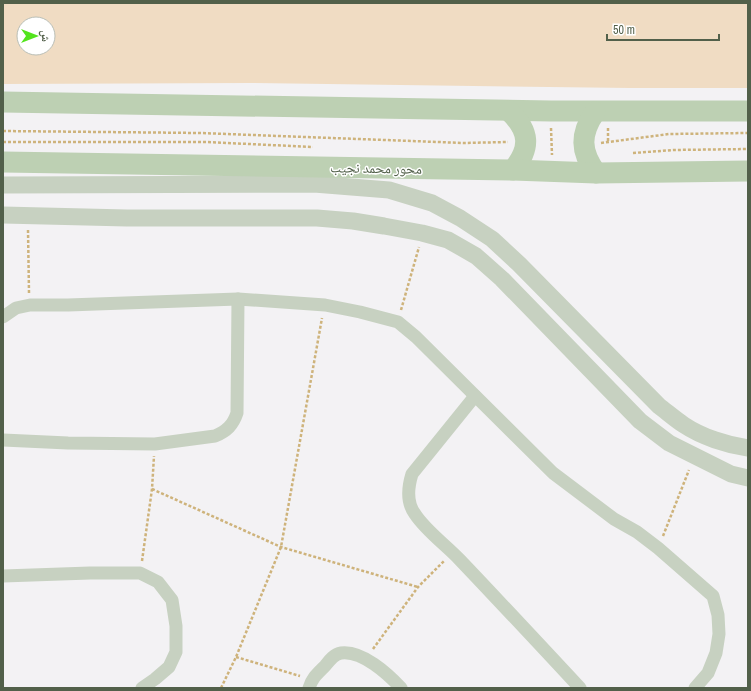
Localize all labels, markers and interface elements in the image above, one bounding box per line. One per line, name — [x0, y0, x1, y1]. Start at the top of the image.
north arrow — [16, 16, 56, 56]
scale bar — [607, 16, 719, 42]
text: 50 m — [613, 22, 635, 38]
text: ش — [38, 30, 53, 42]
street label: محور محمد نجيب — [330, 158, 422, 178]

